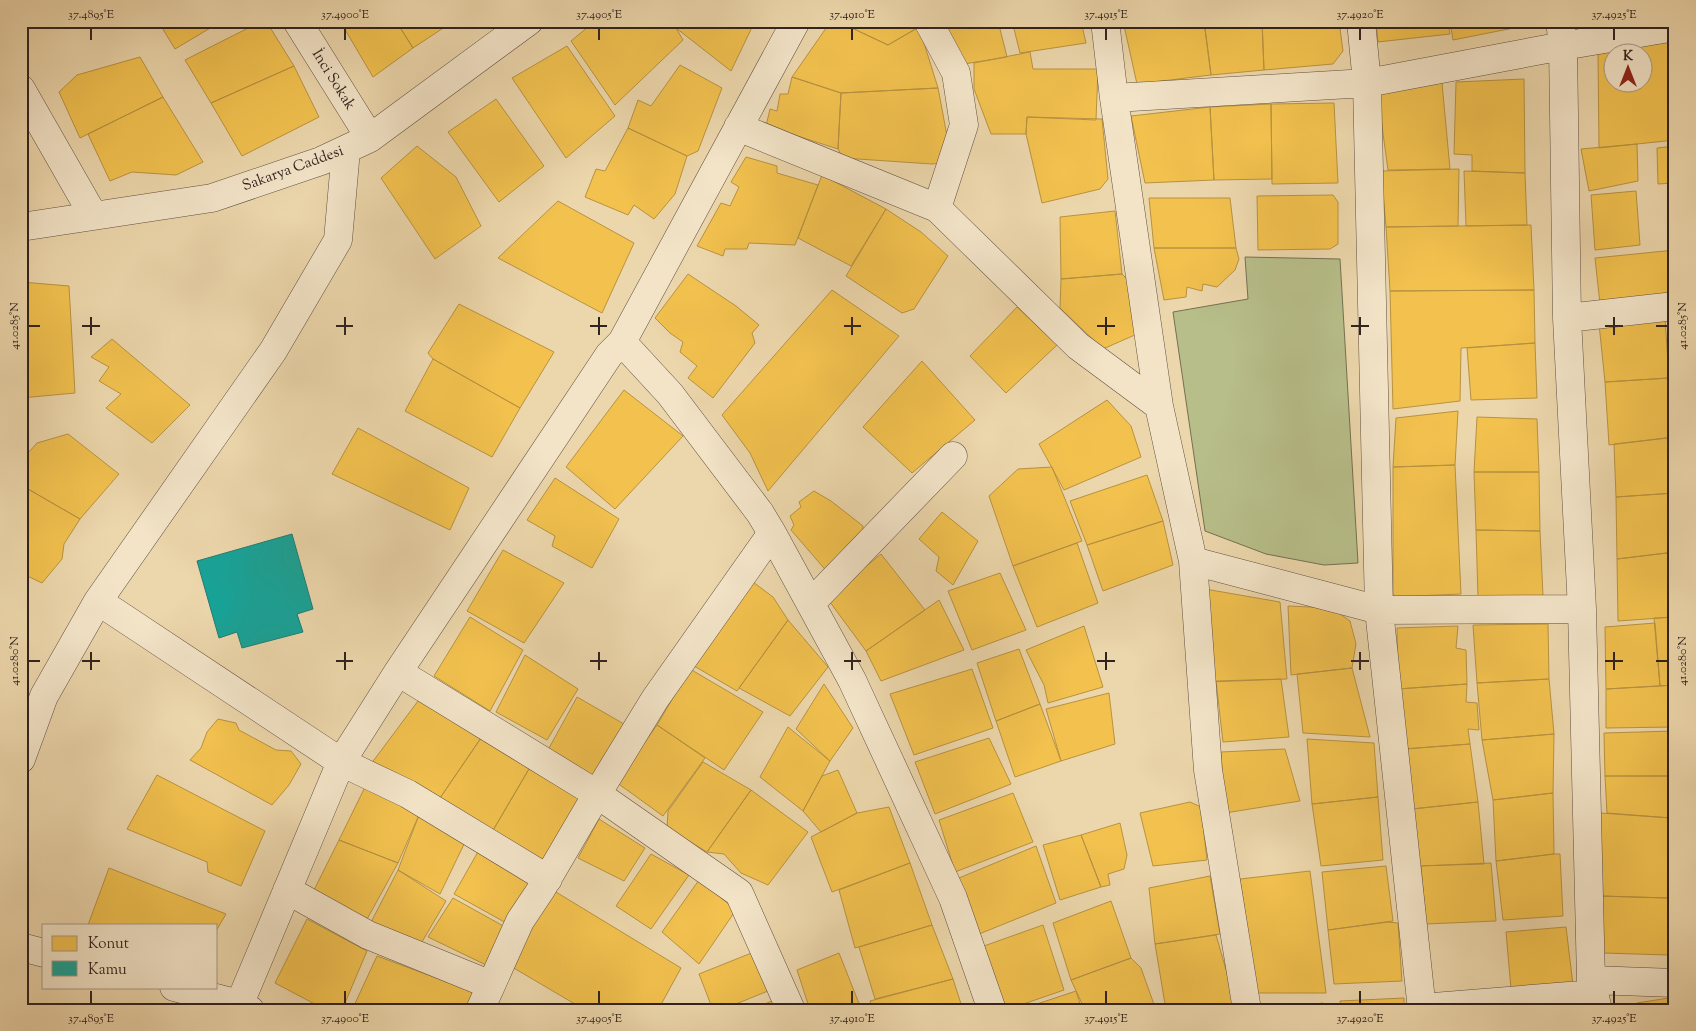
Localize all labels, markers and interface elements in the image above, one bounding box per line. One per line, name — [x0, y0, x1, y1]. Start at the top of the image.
text: 37.4895°E — [68, 6, 115, 24]
text: 37.4900°E — [321, 6, 370, 24]
text: 37.4905°E — [576, 6, 623, 24]
text: 37.4910°E — [829, 6, 876, 24]
text: 37.4915°E — [1084, 6, 1129, 24]
text: 37.4920°E — [1336, 6, 1384, 24]
text: 37.4925°E — [1591, 6, 1637, 24]
north arrow — [1604, 42, 1654, 92]
street label: İnci Sokak — [306, 45, 361, 114]
text: K — [1623, 47, 1634, 67]
street label: Sakarya Caddesi — [239, 141, 347, 197]
text: 41.0285°N — [6, 302, 24, 350]
text: 41.0285°N — [1674, 302, 1692, 350]
text: 41.0280°N — [6, 636, 24, 686]
text: 41.0280°N — [1674, 636, 1692, 686]
legend — [42, 924, 218, 988]
text: Konut — [88, 934, 129, 955]
text: Kamu — [88, 960, 127, 981]
text: 37.4895°E — [68, 1010, 115, 1028]
text: 37.4900°E — [321, 1010, 370, 1028]
text: 37.4905°E — [576, 1010, 623, 1028]
text: 37.4910°E — [829, 1010, 876, 1028]
text: 37.4915°E — [1084, 1010, 1129, 1028]
text: 37.4920°E — [1336, 1010, 1384, 1028]
text: 37.4925°E — [1591, 1010, 1637, 1028]

